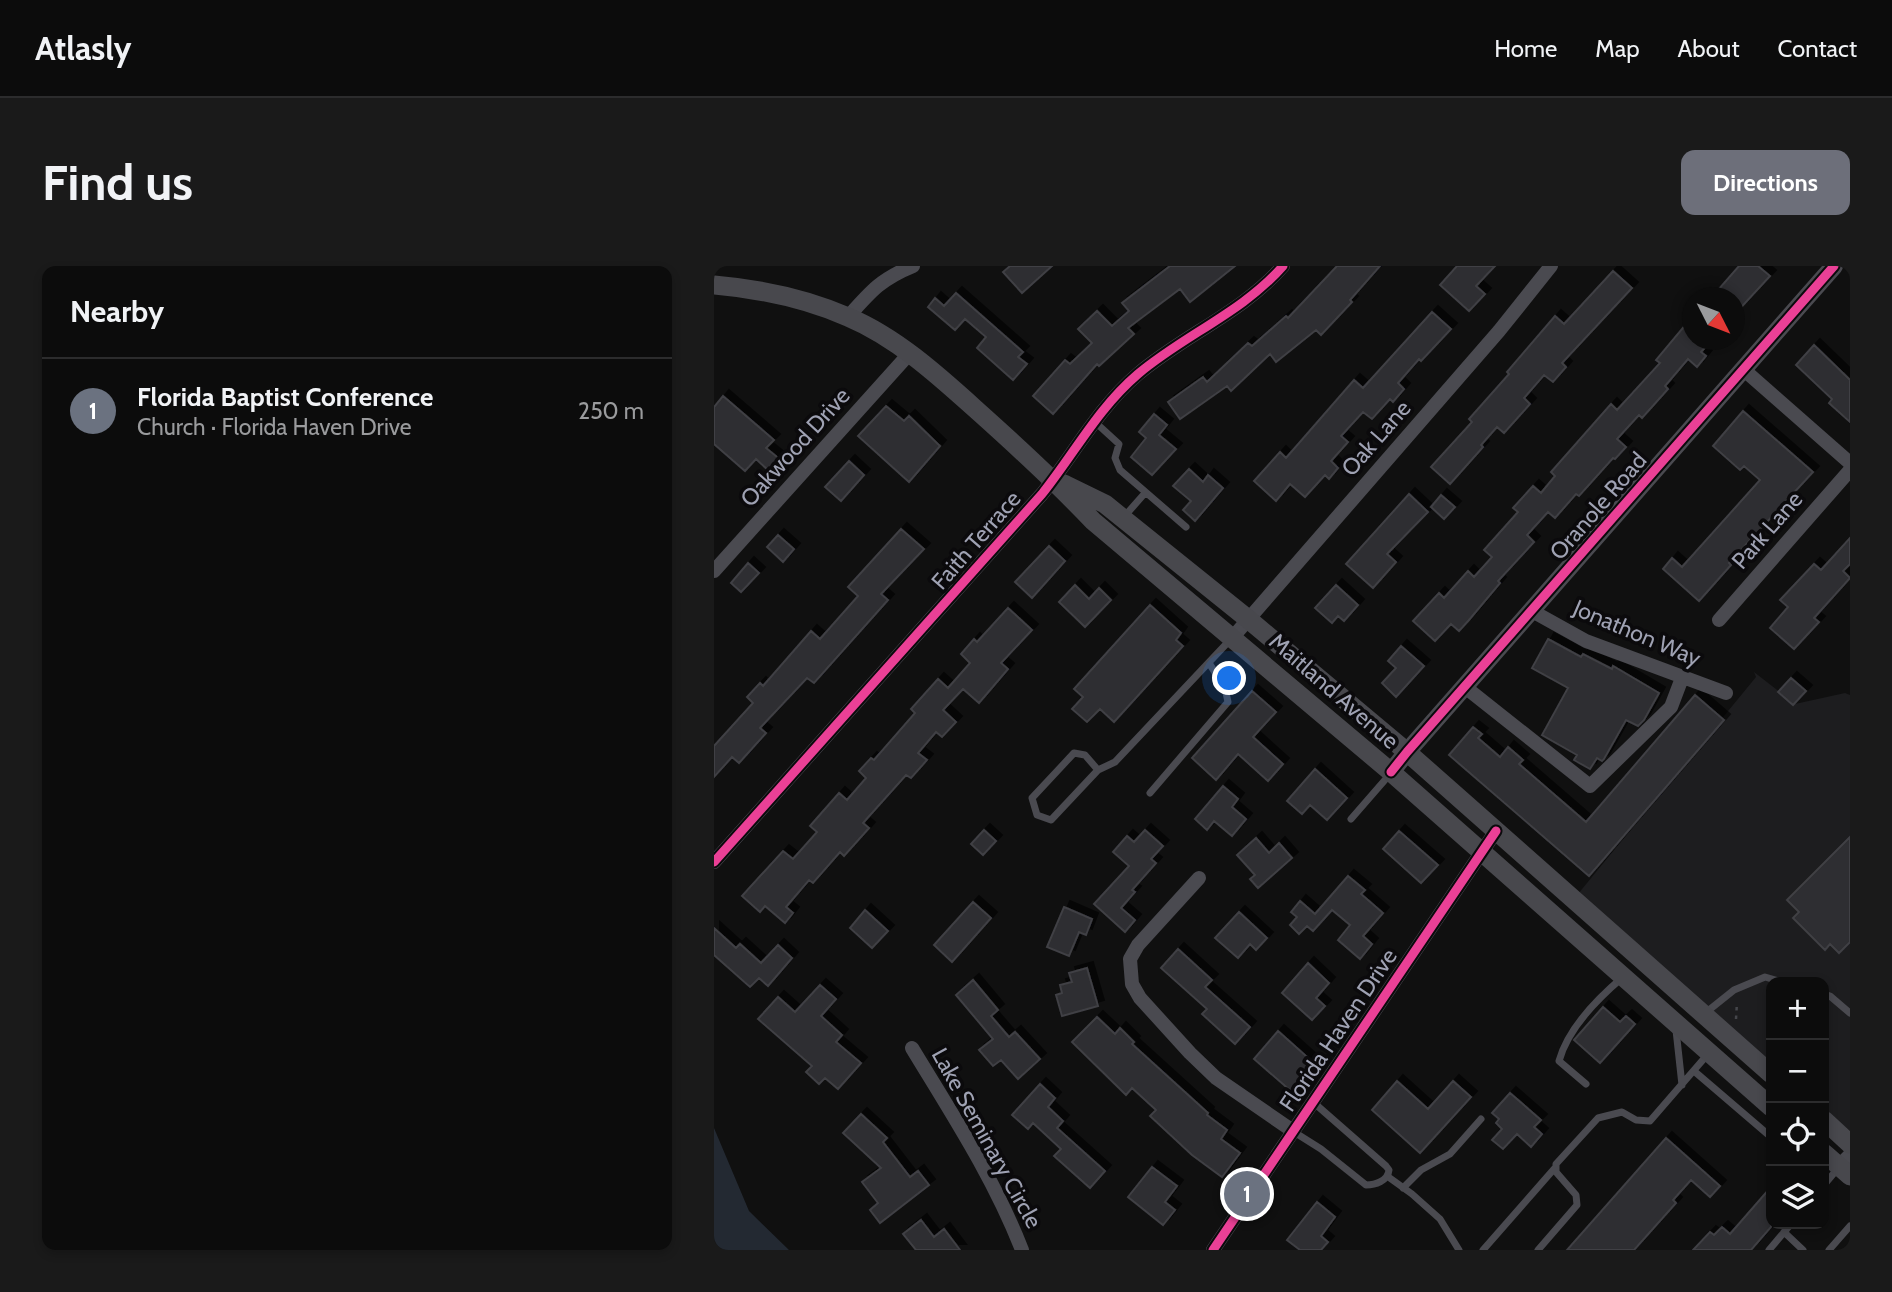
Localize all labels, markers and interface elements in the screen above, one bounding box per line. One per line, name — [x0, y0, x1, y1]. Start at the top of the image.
text: Atlasly — [35, 28, 132, 68]
text: Home — [1494, 34, 1557, 63]
text: Map — [1595, 34, 1640, 63]
text: About — [1678, 34, 1740, 63]
text: Contact — [1778, 34, 1857, 63]
button: Directions — [1681, 150, 1850, 215]
text: Find us — [42, 153, 193, 212]
north arrow — [1682, 287, 1745, 350]
text: Nearby — [70, 293, 164, 330]
text: Florida Baptist Conference — [137, 381, 433, 413]
street label: Oakwood Drive — [734, 382, 856, 512]
street label: Oak Lane — [1336, 394, 1417, 482]
text: 1 — [89, 397, 97, 425]
text: 250 m — [578, 397, 644, 425]
text: Church · Florida Haven Drive — [137, 413, 412, 441]
street label: Oranole Road — [1544, 446, 1652, 566]
street label: Faith Terrace — [926, 485, 1027, 595]
street label: Park Lane — [1726, 485, 1808, 575]
street label: Jonathon Way — [1568, 593, 1705, 673]
street label: Maitland Avenue — [1264, 627, 1405, 755]
your location — [1212, 661, 1246, 695]
street label: Florida Haven Drive — [1273, 943, 1403, 1117]
map controls — [1766, 977, 1829, 1229]
button: + — [1766, 977, 1829, 1040]
button: − — [1766, 1040, 1829, 1103]
street label: Lake Seminary Circle — [926, 1043, 1048, 1233]
button: locate — [1766, 1103, 1829, 1166]
button: layers — [1766, 1166, 1829, 1229]
pin: 1 — [1224, 1168, 1270, 1220]

